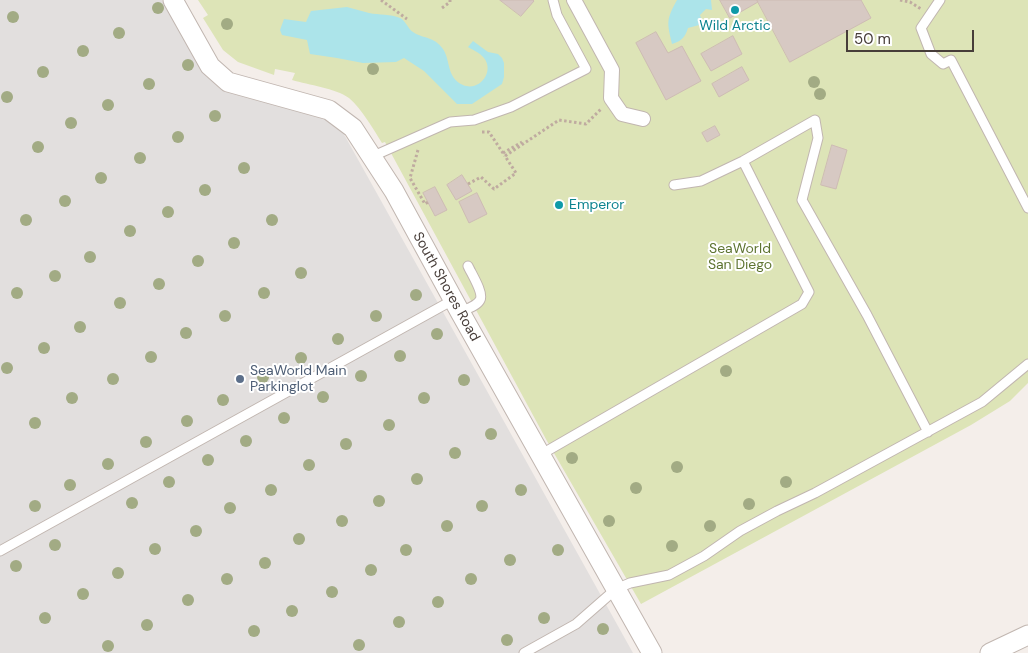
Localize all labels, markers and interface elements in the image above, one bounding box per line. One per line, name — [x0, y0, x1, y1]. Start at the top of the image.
marker: Wild Arctic — [729, 4, 741, 16]
place label: Wild Arctic — [699, 18, 771, 34]
scale bar — [848, 20, 976, 52]
text: 50 m — [854, 29, 891, 49]
place label: Emperor — [569, 197, 624, 213]
marker: Emperor — [553, 199, 565, 211]
street label: South Shores Road — [409, 229, 483, 345]
park label: SeaWorld San Diego — [708, 241, 772, 274]
place label: SeaWorld Main Parkinglot — [250, 363, 346, 396]
marker: SeaWorld Main Parkinglot — [234, 373, 246, 385]

